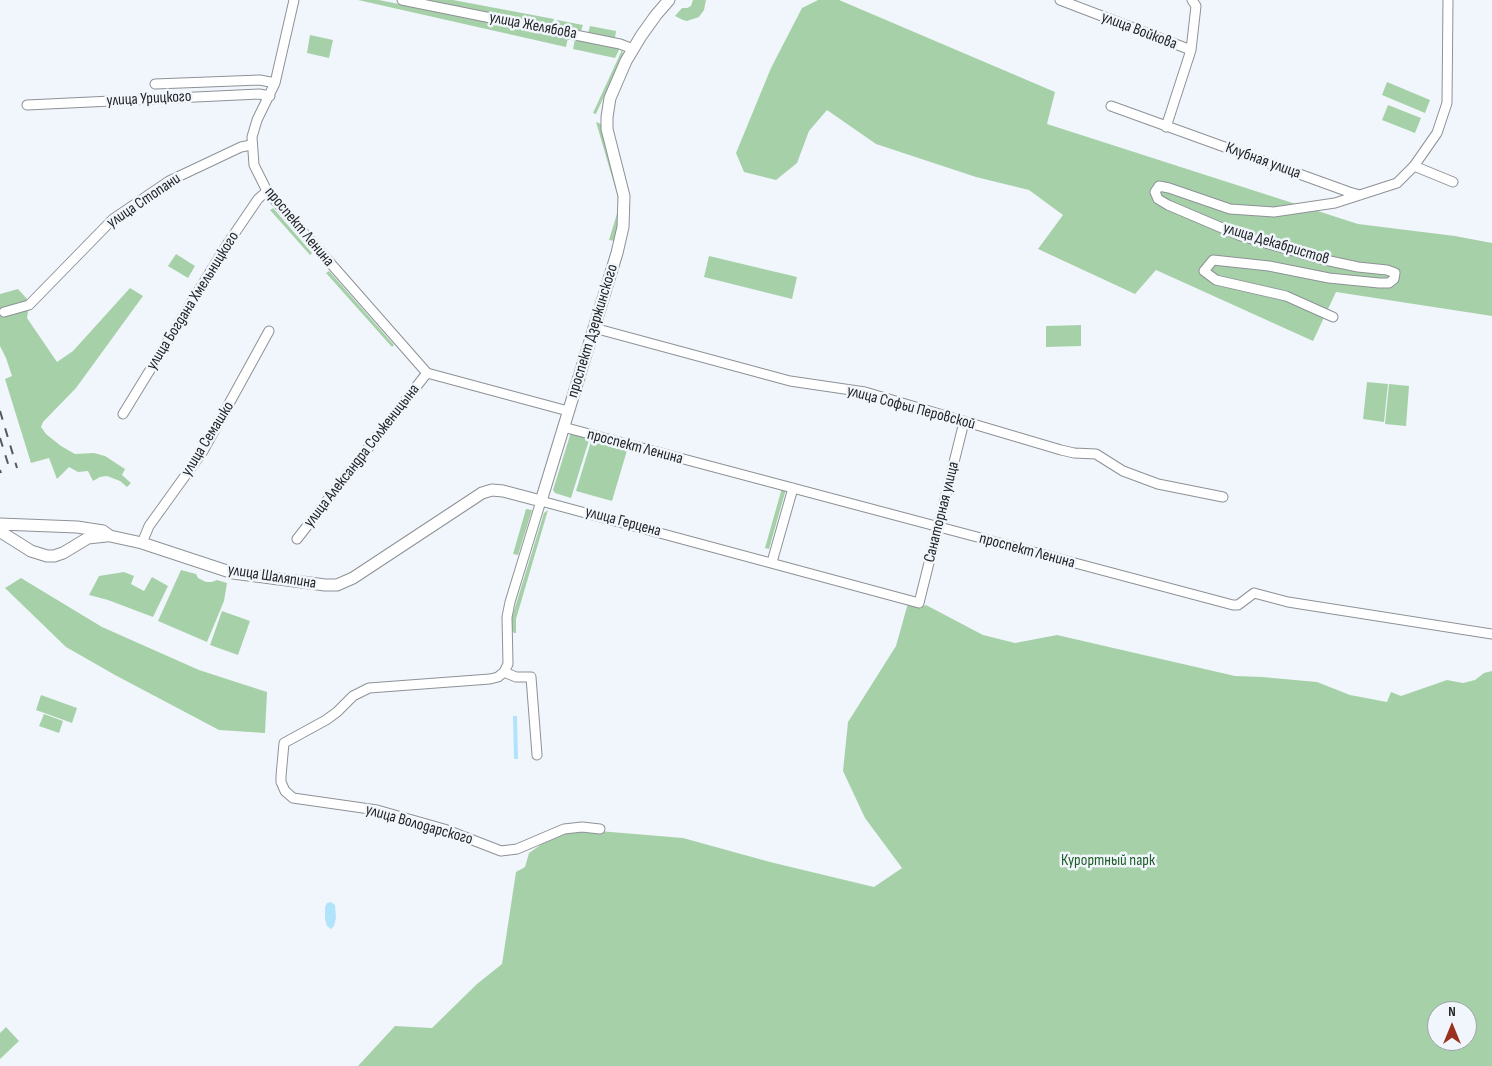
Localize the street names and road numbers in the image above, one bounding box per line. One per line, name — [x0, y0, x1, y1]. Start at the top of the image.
street label: улица Желябова — [488, 8, 578, 44]
street label: улица Войкова — [1098, 8, 1180, 54]
street label: улица Урицкого — [106, 87, 192, 111]
street label: Клубная улица — [1223, 139, 1303, 183]
street label: улица Стопани — [104, 169, 184, 233]
street label: проспект Ленина — [260, 183, 338, 271]
street label: улица Декабристов — [1221, 219, 1331, 269]
street label: улица Богдана Хмельницкого — [143, 228, 243, 374]
street label: проспект Дзержинского — [564, 262, 622, 400]
street label: улица Александра Солженицына — [300, 380, 424, 532]
street label: улица Софьи Перовской — [845, 382, 977, 434]
street label: улица Семашко — [177, 398, 239, 480]
street label: проспект Ленина — [585, 425, 685, 469]
street label: Санаторная улица — [920, 460, 964, 564]
street label: улица Герцена — [583, 503, 663, 541]
street label: проспект Ленина — [977, 529, 1077, 573]
street label: улица Шаляпина — [226, 561, 318, 593]
street label: улица Володарского — [363, 801, 475, 849]

